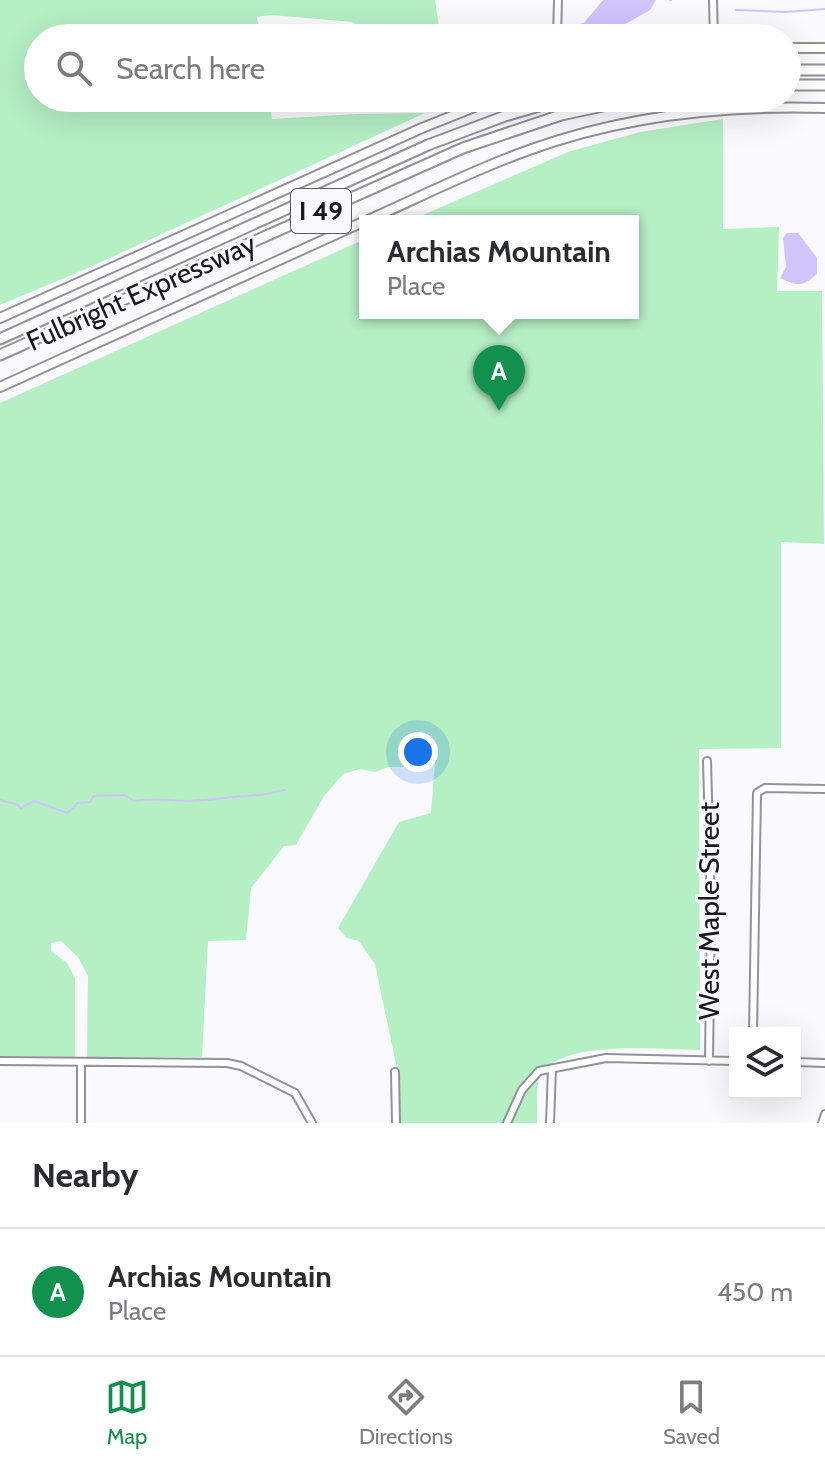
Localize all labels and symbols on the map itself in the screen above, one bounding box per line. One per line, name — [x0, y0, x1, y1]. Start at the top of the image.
road number: I 49 — [291, 189, 351, 233]
street label: Fulbright Expressway — [21, 226, 261, 358]
pin: A — [473, 345, 525, 411]
your location — [398, 732, 438, 772]
street label: West Maple Street — [692, 802, 726, 1020]

